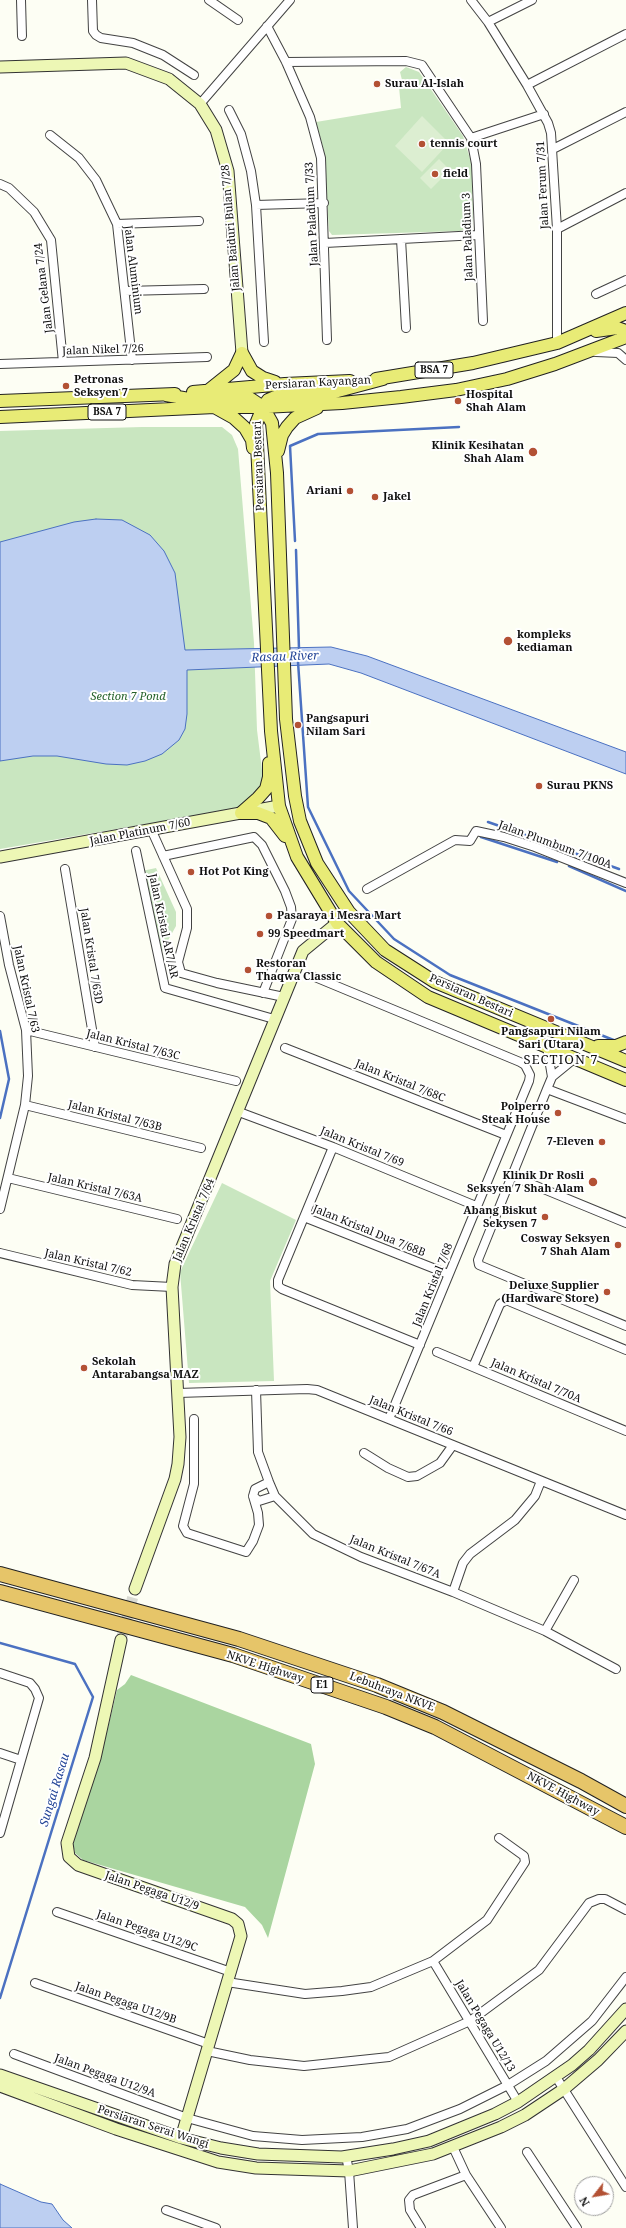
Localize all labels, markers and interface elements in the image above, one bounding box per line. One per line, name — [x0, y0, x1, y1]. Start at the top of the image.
place label: Surau Al-Islah — [385, 77, 464, 91]
marker: Surau Al-Islah — [372, 79, 382, 89]
place label: tennis court — [430, 137, 498, 151]
marker: tennis court — [417, 139, 427, 149]
street label: Jalan Ferum 7/31 — [534, 140, 552, 230]
street label: Jalan Paladium 7/33 — [303, 162, 321, 266]
street label: Jalan Baiduri Bulan 7/28 — [219, 164, 243, 292]
place label: field — [443, 167, 468, 181]
marker: field — [430, 169, 440, 179]
street label: Jalan Paladium 3 — [460, 192, 476, 282]
street label: Jalan Aluminium — [121, 225, 145, 315]
street label: Jalan Gelana 7/24 — [32, 242, 56, 334]
street label: Jalan Nikel 7/26 — [62, 342, 144, 358]
road number: BSA 7 — [415, 362, 453, 378]
place label: Petronas Seksyen 7 — [74, 373, 128, 399]
street label: Persiaran Kayangan — [265, 374, 371, 392]
marker: Petronas Seksyen 7 — [61, 381, 71, 391]
place label: Hospital Shah Alam — [466, 388, 526, 414]
marker: Hospital Shah Alam — [453, 396, 463, 406]
road number: BSA 7 — [88, 404, 126, 420]
street label: Persiaran Bestari — [251, 421, 267, 511]
place label: Klinik Kesihatan Shah Alam — [431, 439, 524, 465]
marker: Klinik Kesihatan Shah Alam — [527, 446, 539, 458]
place label: Ariani — [306, 484, 342, 498]
marker: Ariani — [345, 486, 355, 496]
place label: Jakel — [383, 490, 411, 504]
marker: Jakel — [370, 492, 380, 502]
place label: kompleks kediaman — [517, 628, 572, 654]
marker: kompleks kediaman — [502, 635, 514, 647]
water label: Rasau River — [251, 649, 319, 665]
park label: Section 7 Pond — [90, 690, 166, 704]
place label: Pangsapuri Nilam Sari — [306, 712, 369, 738]
marker: Pangsapuri Nilam Sari — [293, 720, 303, 730]
place label: Surau PKNS — [547, 779, 613, 793]
marker: Surau PKNS — [534, 781, 544, 791]
street label: Jalan Platinum 7/60 — [89, 816, 191, 848]
street label: Jalan Plumbum 7/100A — [497, 818, 613, 872]
place label: Hot Pot King — [199, 865, 269, 879]
marker: Hot Pot King — [186, 867, 196, 877]
street label: Jalan Kristal AR7/AR — [145, 872, 181, 980]
street label: Jalan Kristal 7/63D — [77, 907, 105, 1005]
place label: Pasaraya i Mesra Mart — [277, 909, 401, 923]
marker: Pasaraya i Mesra Mart — [264, 911, 274, 921]
place label: 99 Speedmart — [268, 927, 344, 941]
marker: 99 Speedmart — [255, 929, 265, 939]
street label: Jalan Kristal 7/63 — [10, 944, 42, 1034]
place label: Restoran Thaqwa Classic — [256, 957, 341, 983]
marker: Restoran Thaqwa Classic — [243, 965, 253, 975]
street label: Persiaran Bestari — [427, 972, 515, 1020]
marker: Pangsapuri Nilam Sari (Utara) — [546, 1014, 556, 1024]
place label: Pangsapuri Nilam Sari (Utara) — [501, 1025, 601, 1051]
street label: Jalan Kristal 7/63C — [85, 1027, 181, 1063]
district label: SECTION 7 — [523, 1052, 599, 1068]
street label: Jalan Kristal 7/68C — [353, 1057, 447, 1105]
street label: Jalan Kristal 7/63B — [67, 1098, 163, 1134]
place label: Polperro Steak House — [482, 1100, 550, 1126]
marker: Polperro Steak House — [553, 1108, 563, 1118]
street label: Jalan Kristal 7/69 — [318, 1124, 406, 1170]
place label: 7-Eleven — [547, 1135, 594, 1149]
marker: 7-Eleven — [597, 1137, 607, 1147]
place label: Klinik Dr Rosli Seksyen 7 Shah Alam — [467, 1169, 584, 1195]
street label: Jalan Kristal 7/63A — [46, 1171, 144, 1205]
street label: Jalan Kristal 7/64 — [171, 1176, 217, 1264]
marker: Klinik Dr Rosli Seksyen 7 Shah Alam — [587, 1176, 599, 1188]
street label: Jalan Kristal Dua 7/68B — [311, 1202, 427, 1260]
place label: Abang Biskut Sekysen 7 — [463, 1204, 537, 1230]
marker: Abang Biskut Sekysen 7 — [540, 1212, 550, 1222]
place label: Cosway Seksyen 7 Shah Alam — [521, 1232, 610, 1258]
marker: Cosway Seksyen 7 Shah Alam — [613, 1240, 623, 1250]
street label: Jalan Kristal 7/68 — [410, 1241, 456, 1329]
street label: Jalan Kristal 7/62 — [43, 1247, 133, 1279]
place label: Deluxe Supplier (Hardware Store) — [501, 1279, 599, 1305]
marker: Deluxe Supplier (Hardware Store) — [602, 1287, 612, 1297]
place label: Sekolah Antarabangsa MAZ — [92, 1355, 199, 1381]
street label: Jalan Kristal 7/70A — [489, 1356, 583, 1406]
marker: Sekolah Antarabangsa MAZ — [79, 1363, 89, 1373]
street label: Jalan Kristal 7/66 — [367, 1393, 455, 1439]
street label: Jalan Kristal 7/67A — [348, 1533, 442, 1581]
street label: NKVE Highway — [225, 1648, 305, 1686]
street label: Lebuhraya NKVE — [348, 1670, 436, 1714]
road number: E1 — [311, 1677, 333, 1693]
water label: Sungai Rasau — [37, 1752, 73, 1828]
street label: NKVE Highway — [525, 1769, 601, 1819]
street label: Jalan Pegaga U12/9 — [103, 1869, 201, 1913]
street label: Jalan Pegaga U12/9C — [95, 1908, 199, 1954]
street label: Jalan Pegaga U12/13 — [452, 1978, 518, 2074]
street label: Jalan Pegaga U12/9B — [74, 1980, 178, 2026]
street label: Jalan Pegaga U12/9A — [53, 2052, 157, 2100]
street label: Persiaran Serai Wangi — [96, 2103, 210, 2151]
north arrow — [574, 2176, 614, 2216]
text: N — [575, 2194, 593, 2210]

